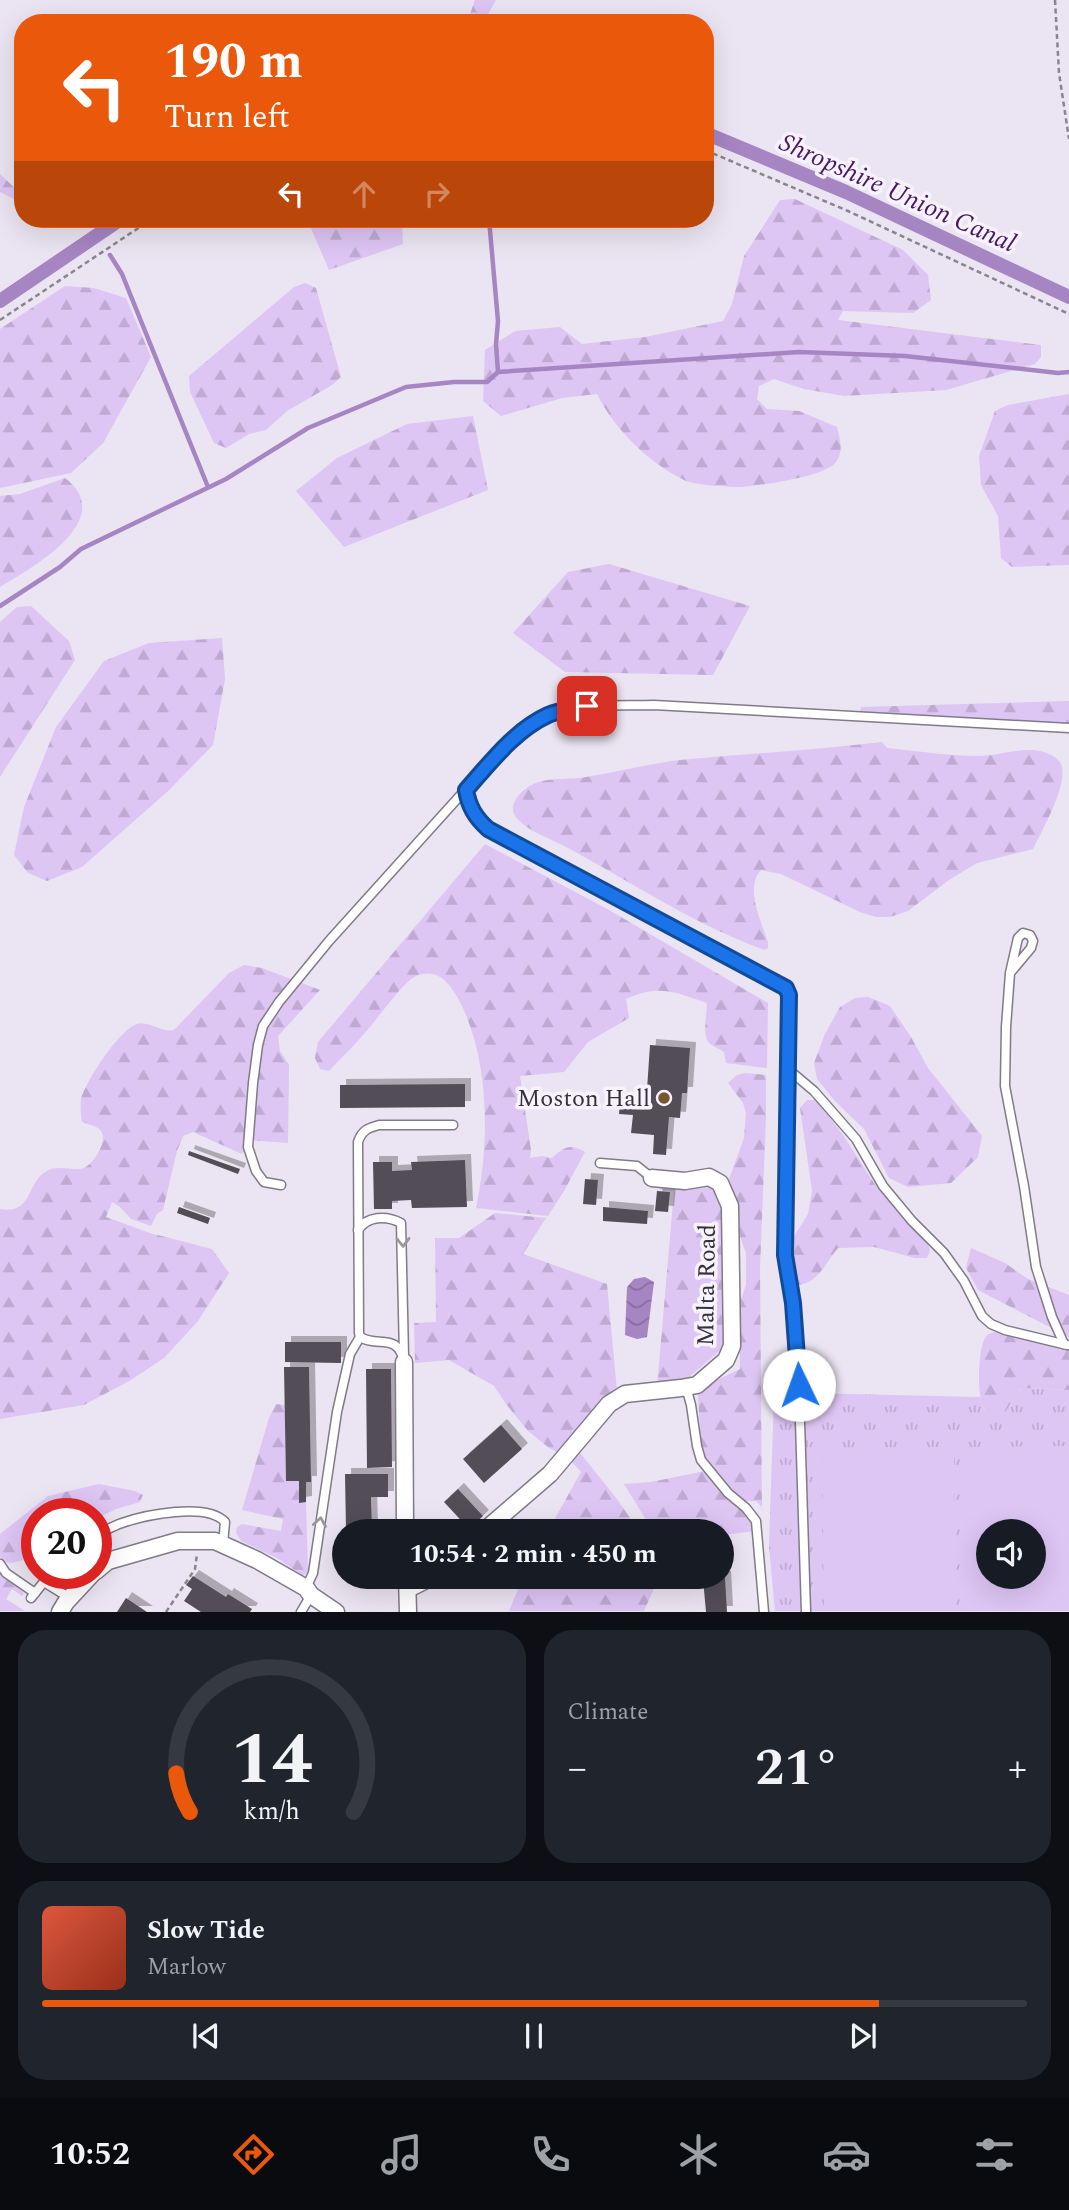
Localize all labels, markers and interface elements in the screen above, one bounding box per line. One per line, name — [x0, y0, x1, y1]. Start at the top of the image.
text: 190 m — [164, 25, 303, 100]
icon: left — [49, 42, 140, 133]
text: Turn left — [164, 93, 290, 142]
water label: Shropshire Union Canal — [773, 123, 1023, 263]
icon: left — [272, 175, 310, 213]
icon: ahead — [345, 175, 383, 213]
icon: right — [418, 175, 456, 213]
pin — [557, 676, 617, 736]
icon: arrive — [568, 687, 606, 725]
place label: Moston Hall — [517, 1081, 650, 1117]
marker: Moston Hall — [656, 1090, 672, 1106]
street label: Malta Road — [688, 1224, 726, 1346]
one-way arrow — [395, 1237, 410, 1248]
position arrow — [762, 1348, 836, 1422]
speed limit sign: 20 — [21, 1498, 112, 1589]
one-way arrow — [312, 1516, 327, 1528]
map controls — [976, 1519, 1046, 1589]
button: sound — [976, 1519, 1046, 1589]
text: 10:54 · 2 min · 450 m — [409, 1534, 657, 1574]
text: Climate — [568, 1695, 648, 1730]
text: 14 — [231, 1706, 313, 1817]
text: 21° — [755, 1729, 839, 1808]
text: − — [568, 1740, 587, 1798]
text: + — [1008, 1740, 1027, 1798]
text: km/h — [244, 1793, 300, 1831]
text: Slow Tide — [147, 1910, 265, 1950]
text: Marlow — [147, 1950, 226, 1985]
icon: previous — [187, 2017, 225, 2055]
icon: pause — [515, 2017, 553, 2055]
icon: next — [844, 2017, 882, 2055]
text: 10:52 — [50, 2130, 130, 2179]
icon: directions — [229, 2130, 278, 2179]
icon: music — [377, 2130, 426, 2179]
icon: phone — [526, 2130, 575, 2179]
icon: climate — [674, 2130, 723, 2179]
icon: car — [822, 2130, 871, 2179]
icon: filters — [970, 2130, 1019, 2179]

